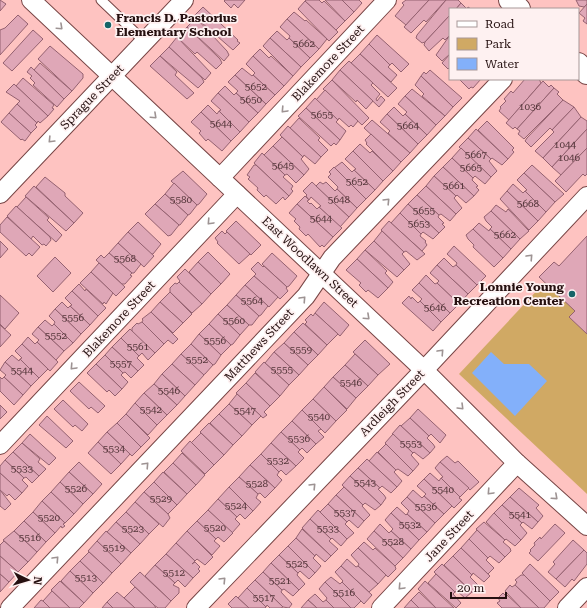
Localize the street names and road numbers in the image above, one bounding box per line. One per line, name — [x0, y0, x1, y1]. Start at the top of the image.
street label: Blakemore Street — [289, 22, 367, 104]
street label: Sprague Street — [57, 61, 127, 132]
street label: East Woodlawn Street — [259, 214, 361, 311]
street label: Blakemore Street — [80, 278, 158, 360]
street label: Matthews Street — [222, 305, 297, 384]
street label: Ardleigh Street — [357, 366, 428, 439]
street label: Jane Street — [422, 507, 477, 564]

